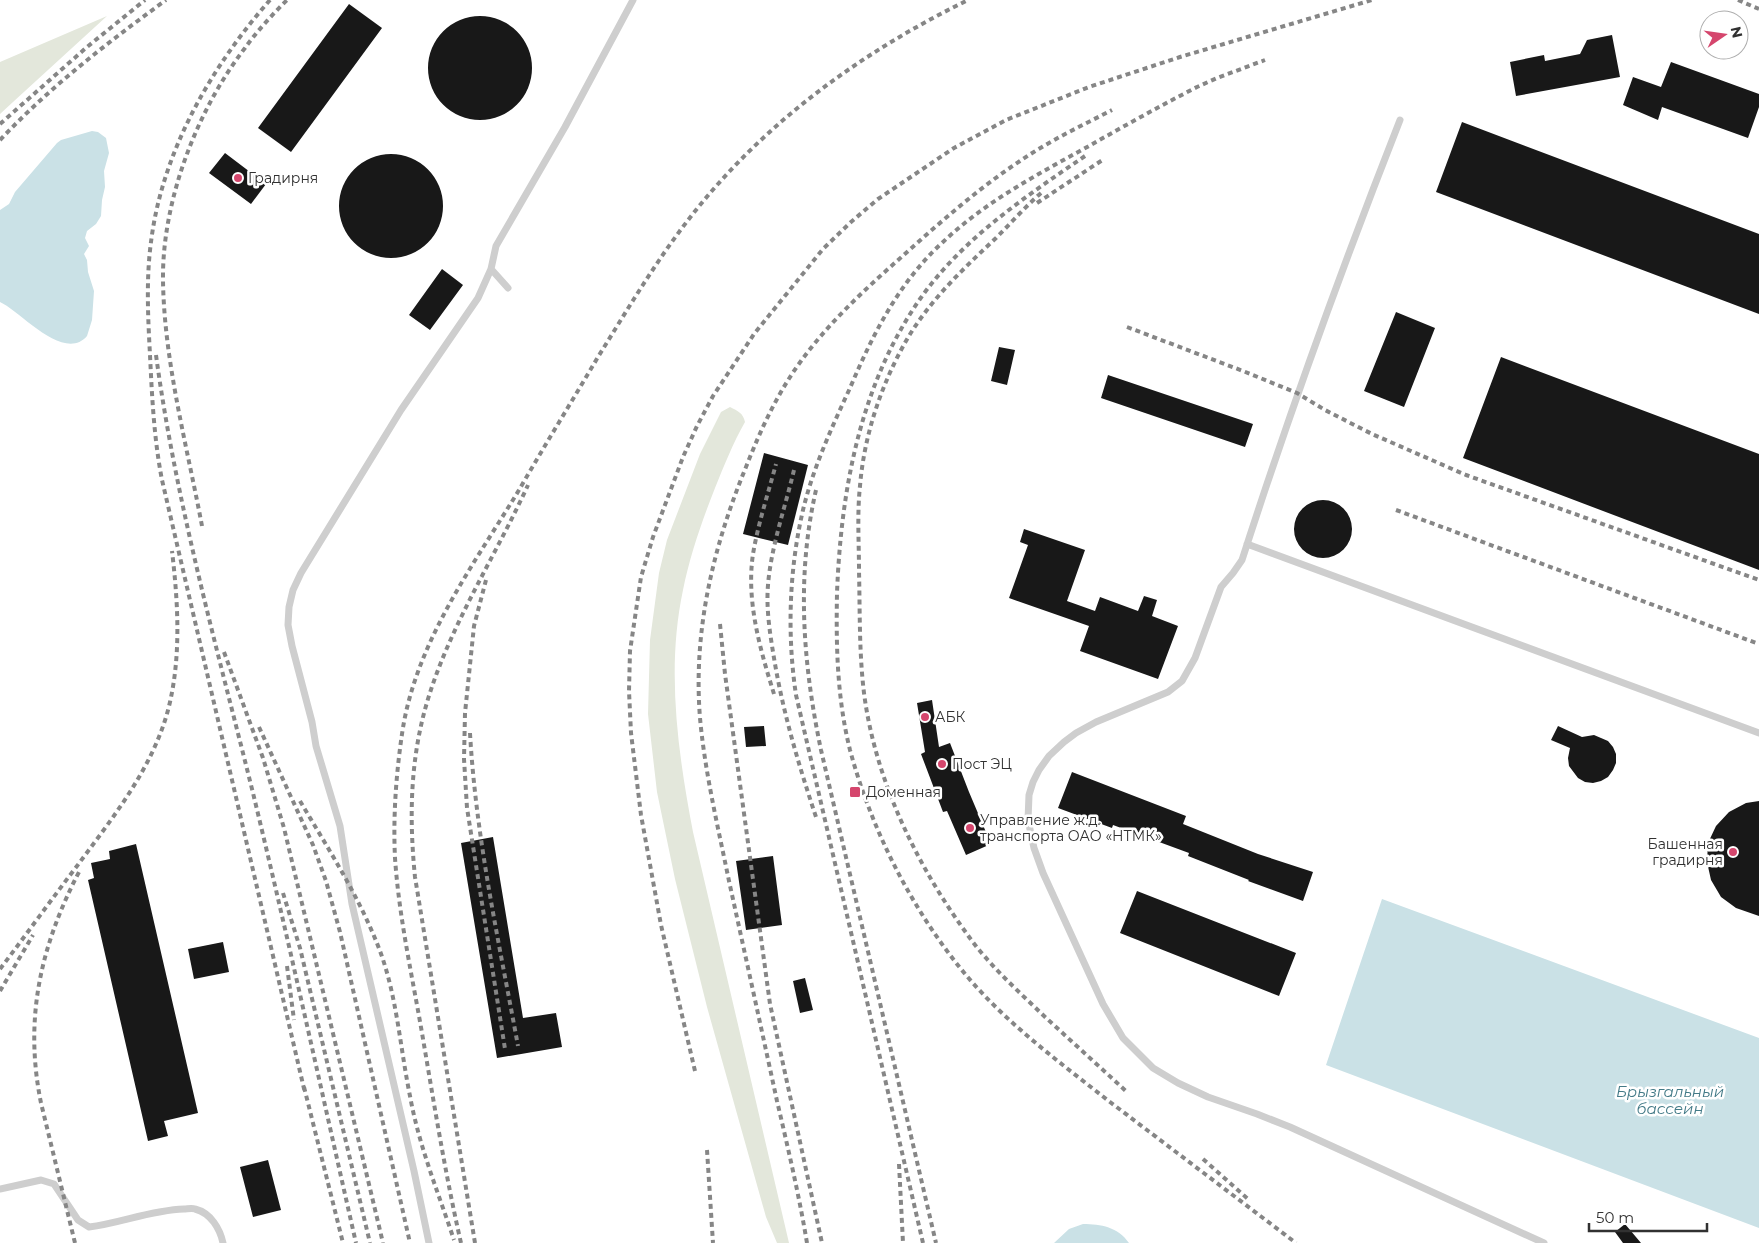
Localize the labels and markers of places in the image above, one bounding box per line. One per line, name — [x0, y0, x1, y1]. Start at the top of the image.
place label: Градирня — [248, 169, 318, 187]
marker: Градирня — [232, 172, 244, 184]
place label: АБК — [935, 708, 966, 726]
marker: АБК — [919, 711, 931, 723]
place label: Пост ЭЦ — [952, 755, 1012, 773]
marker: Пост ЭЦ — [936, 758, 948, 770]
place label: Доменная — [866, 783, 941, 801]
marker: Доменная — [848, 785, 862, 799]
place label: Управление ж.д. транспорта ОАО «НТМК» — [980, 811, 1162, 845]
marker: Управление ж.д. транспорта ОАО «НТМК» — [964, 822, 976, 834]
place label: Башенная градирня — [1647, 835, 1723, 869]
marker: Башенная градирня — [1727, 846, 1739, 858]

